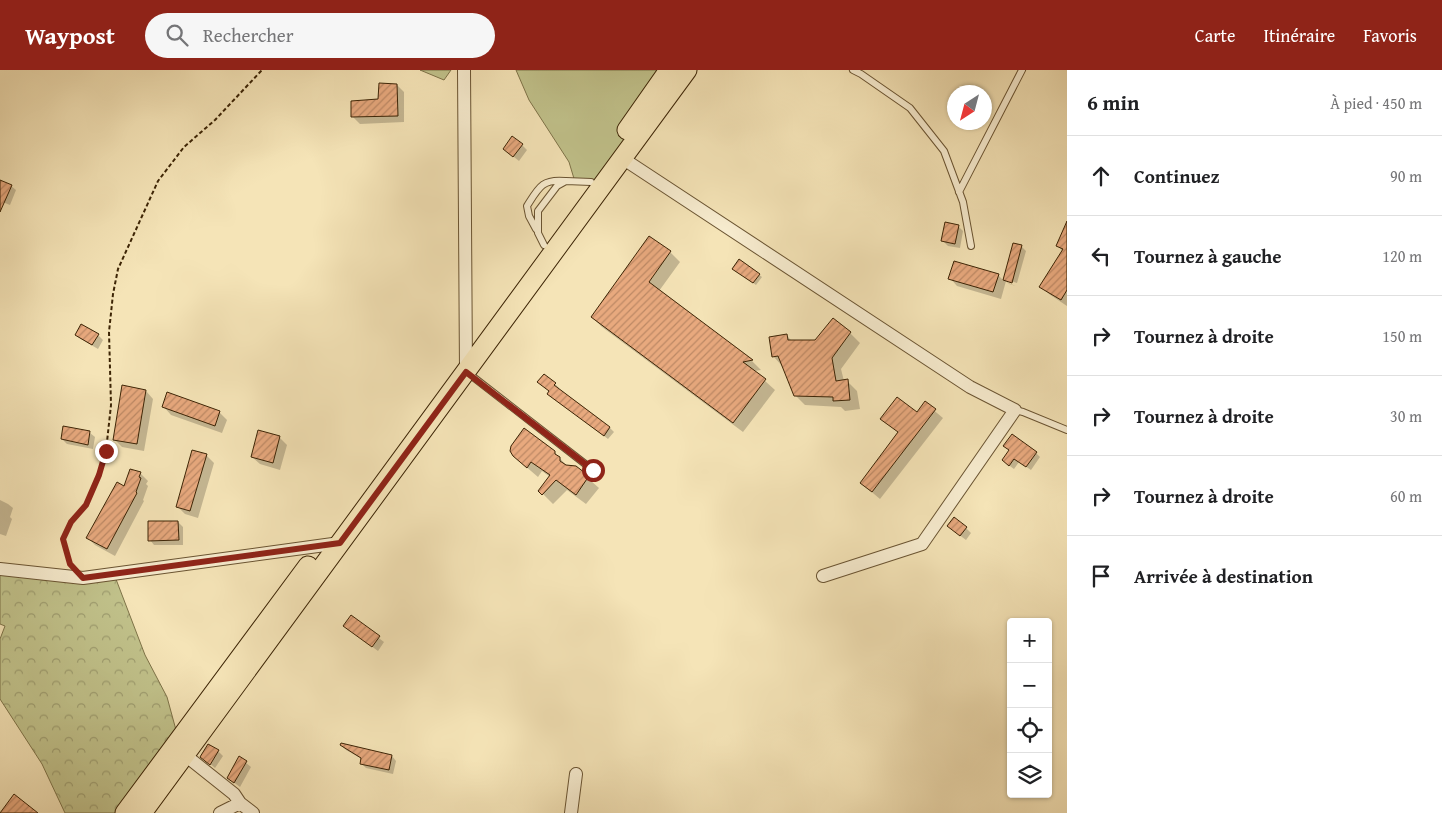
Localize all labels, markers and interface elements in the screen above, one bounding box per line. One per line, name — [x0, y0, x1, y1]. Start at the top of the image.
search box — [145, 13, 495, 58]
text: Waypost — [25, 18, 115, 53]
icon: search — [163, 21, 191, 49]
text: Rechercher — [203, 21, 294, 49]
text: Carte — [1195, 22, 1235, 49]
text: Itinéraire — [1263, 22, 1335, 49]
text: Favoris — [1363, 22, 1417, 49]
north arrow — [947, 85, 992, 130]
text: 6 min — [1087, 87, 1139, 118]
text: À pied · 450 m — [1330, 91, 1422, 115]
icon: ahead — [1087, 162, 1115, 190]
text: Continuez — [1134, 162, 1220, 190]
text: 90 m — [1390, 164, 1422, 188]
icon: left — [1087, 242, 1115, 270]
text: Tournez à gauche — [1134, 242, 1282, 270]
text: 120 m — [1382, 244, 1422, 268]
icon: right — [1087, 322, 1115, 350]
text: Tournez à droite — [1134, 322, 1274, 350]
text: 150 m — [1382, 324, 1422, 348]
icon: right — [1087, 402, 1115, 430]
text: Tournez à droite — [1134, 402, 1274, 430]
text: 30 m — [1390, 404, 1422, 428]
route end — [95, 440, 118, 463]
route start — [582, 459, 605, 482]
icon: right — [1087, 482, 1115, 510]
text: Tournez à droite — [1134, 482, 1274, 510]
text: 60 m — [1390, 484, 1422, 508]
icon: arrive — [1087, 562, 1115, 590]
text: Arrivée à destination — [1134, 562, 1313, 590]
map controls — [1007, 618, 1052, 798]
button: + — [1007, 618, 1052, 663]
button: − — [1007, 663, 1052, 708]
button: locate — [1007, 708, 1052, 753]
button: layers — [1007, 753, 1052, 798]

